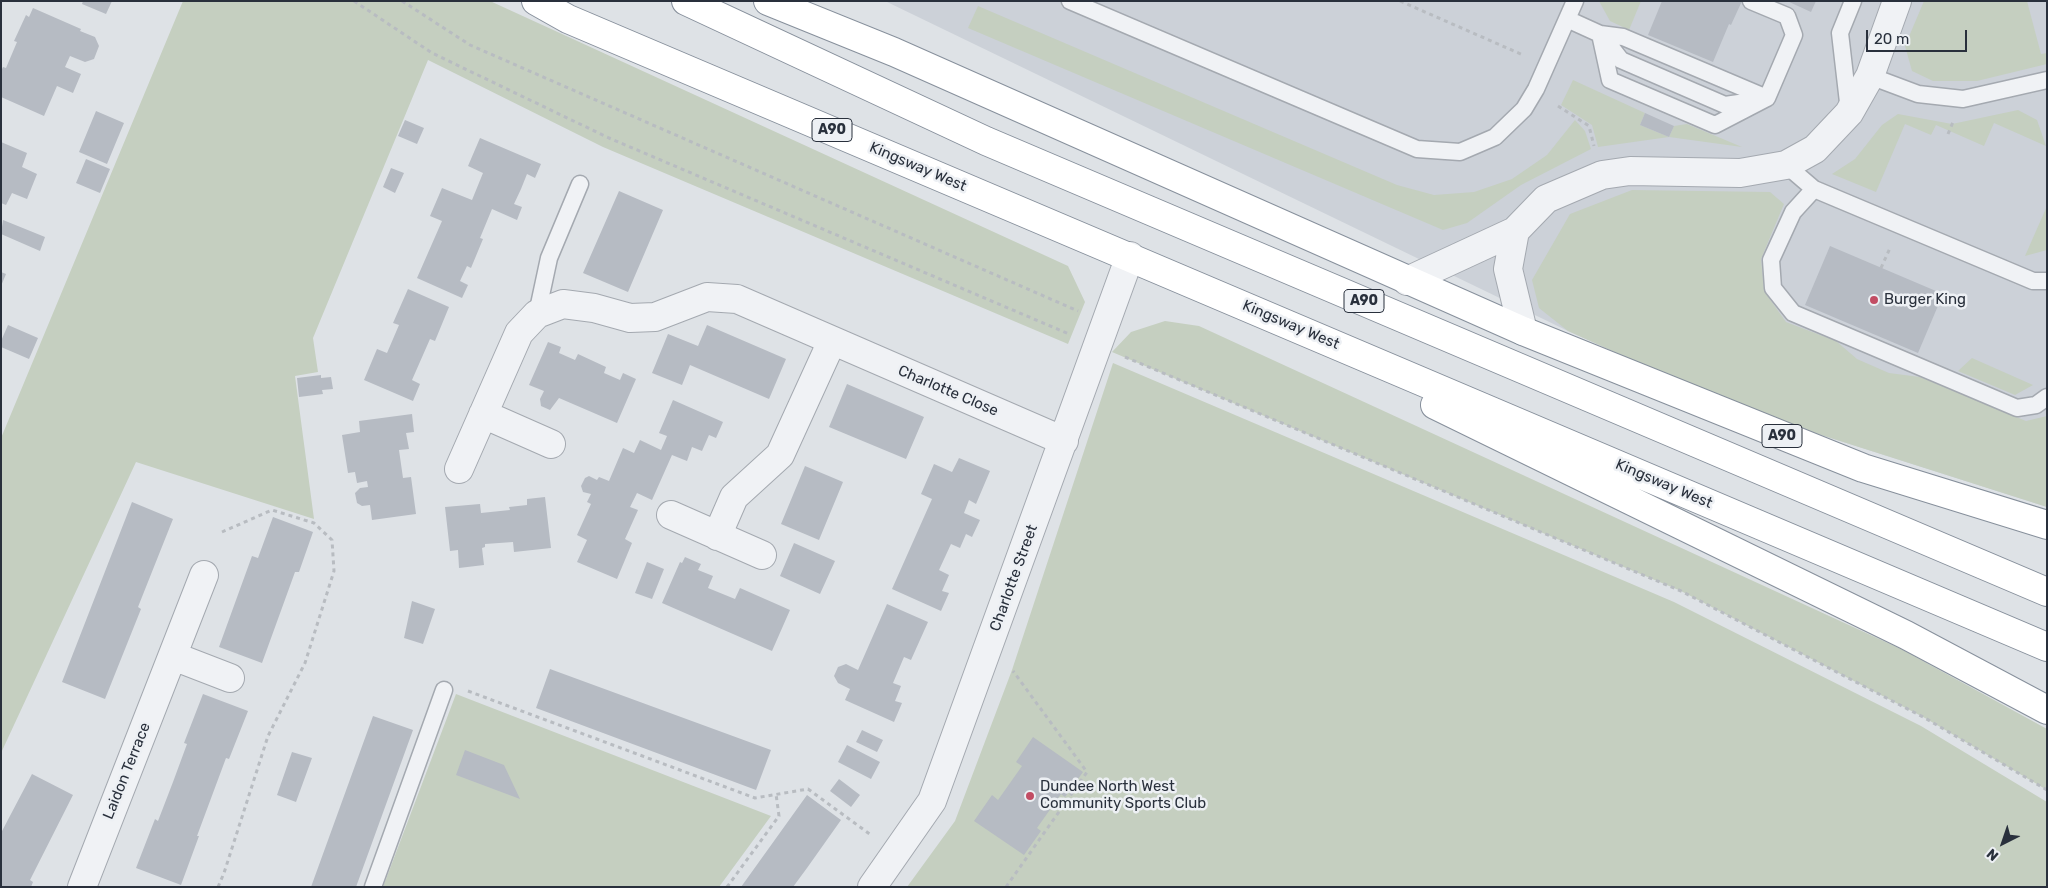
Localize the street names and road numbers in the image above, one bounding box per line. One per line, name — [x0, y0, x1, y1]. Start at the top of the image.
road number: A90 — [812, 118, 852, 142]
street label: Kingsway West — [867, 138, 969, 196]
road number: A90 — [1344, 290, 1384, 312]
street label: Kingsway West — [1240, 296, 1342, 354]
street label: Charlotte Close — [895, 362, 1001, 420]
road number: A90 — [1762, 424, 1802, 448]
street label: Kingsway West — [1613, 455, 1715, 513]
street label: Charlotte Street — [986, 522, 1042, 634]
street label: Laidon Terrace — [99, 720, 155, 822]

